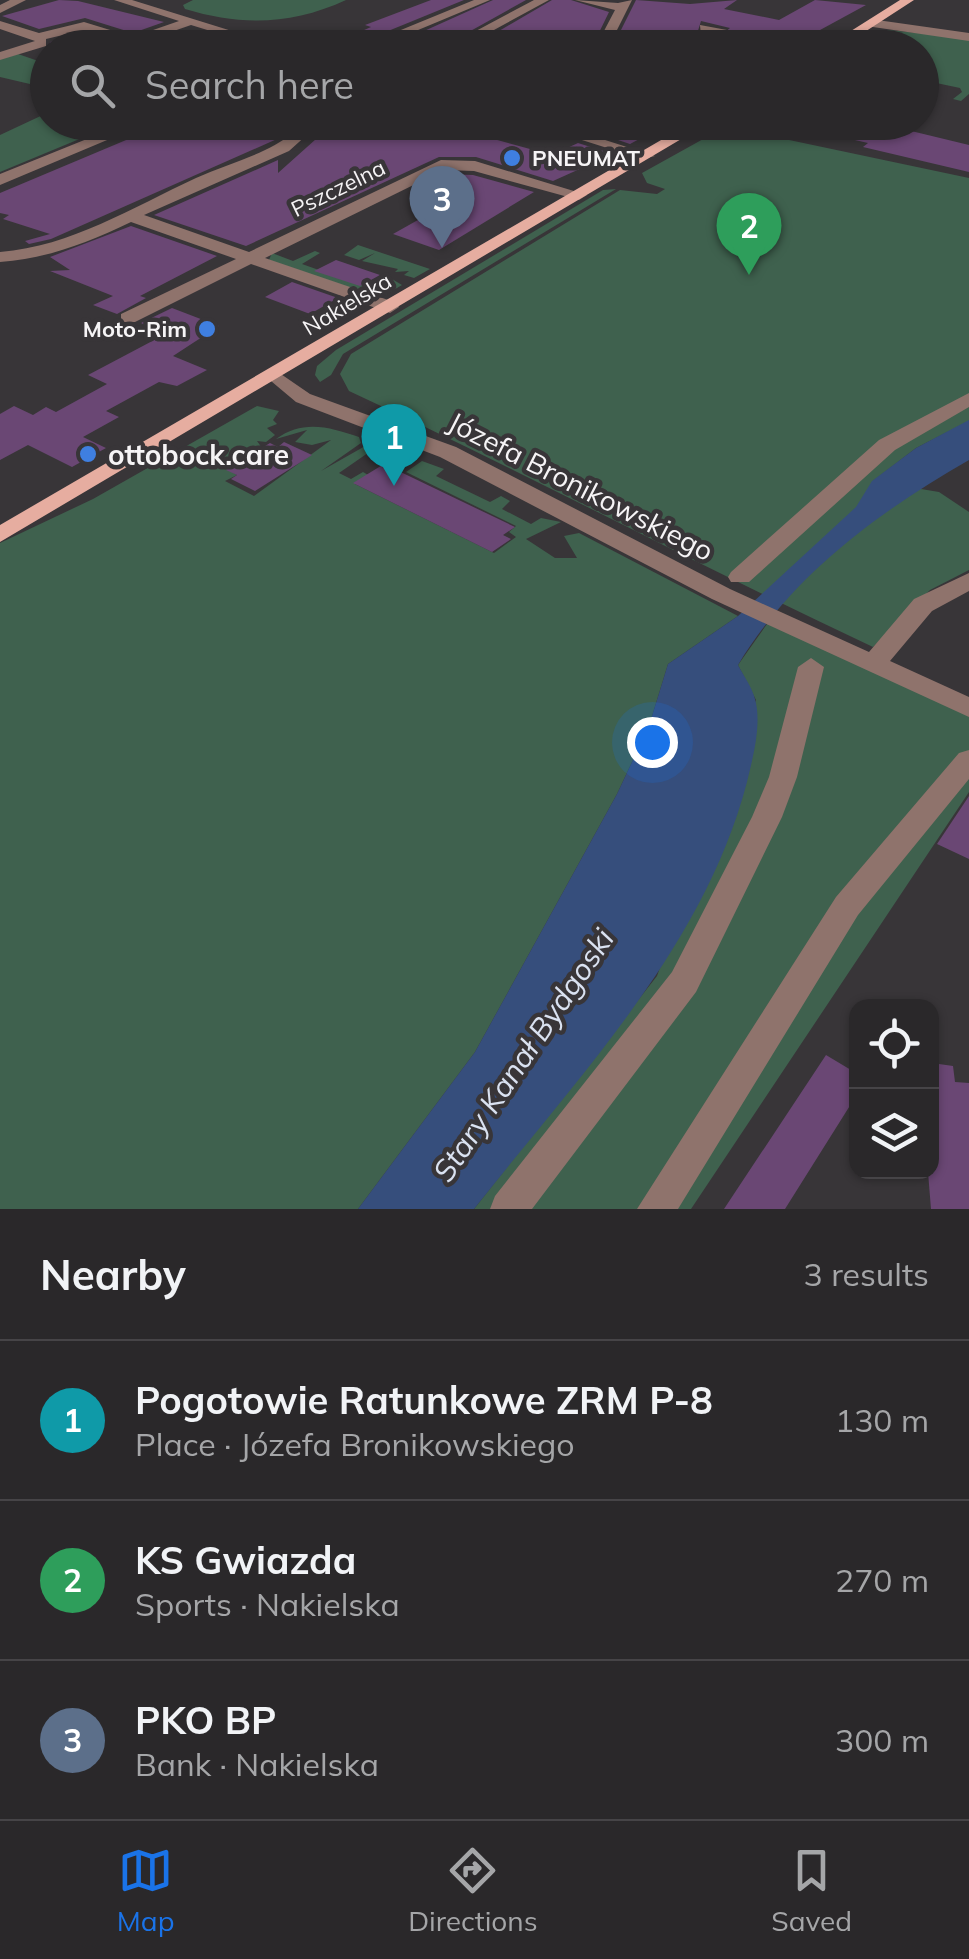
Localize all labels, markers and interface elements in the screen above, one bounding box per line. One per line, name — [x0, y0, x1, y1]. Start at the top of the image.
search box — [30, 30, 939, 140]
icon: search — [65, 58, 120, 113]
text: Search here — [145, 61, 354, 109]
place label: PNEUMAT — [532, 144, 641, 172]
marker: PNEUMAT — [501, 147, 523, 169]
street label: Pszczelna — [286, 153, 390, 223]
pin: 3 — [410, 166, 474, 248]
pin: 2 — [716, 192, 782, 275]
street label: Nakielska — [297, 267, 397, 341]
place label: Moto-Rim — [83, 315, 187, 343]
marker: Moto-Rim — [196, 318, 218, 340]
pin: 1 — [362, 404, 426, 486]
street label: Józefa Bronikowskiego — [443, 404, 719, 568]
place label: ottobock.care — [108, 437, 289, 472]
marker: ottobock.care — [77, 443, 99, 465]
your location — [627, 717, 678, 768]
water label: Stary Kanał Bydgoski — [424, 921, 622, 1189]
map controls — [849, 999, 939, 1179]
button: locate — [849, 999, 939, 1089]
button: layers — [849, 1089, 939, 1179]
text: Nearby — [40, 1248, 186, 1301]
text: 3 results — [804, 1254, 929, 1294]
text: Pogotowie Ratunkowe ZRM P-8 — [135, 1376, 713, 1424]
text: 1 — [63, 1400, 82, 1440]
text: 130 m — [835, 1400, 929, 1440]
text: Place · Józefa Bronikowskiego — [135, 1424, 575, 1464]
text: KS Gwiazda — [135, 1536, 356, 1584]
text: 2 — [63, 1560, 82, 1600]
text: 270 m — [835, 1560, 929, 1600]
text: Sports · Nakielska — [135, 1584, 400, 1624]
text: PKO BP — [135, 1696, 276, 1744]
text: 3 — [63, 1720, 82, 1760]
text: 300 m — [835, 1720, 929, 1760]
text: Bank · Nakielska — [135, 1744, 379, 1784]
tab: Map — [117, 1843, 174, 1938]
tab: Directions — [408, 1843, 538, 1938]
tab: Saved — [771, 1843, 852, 1938]

